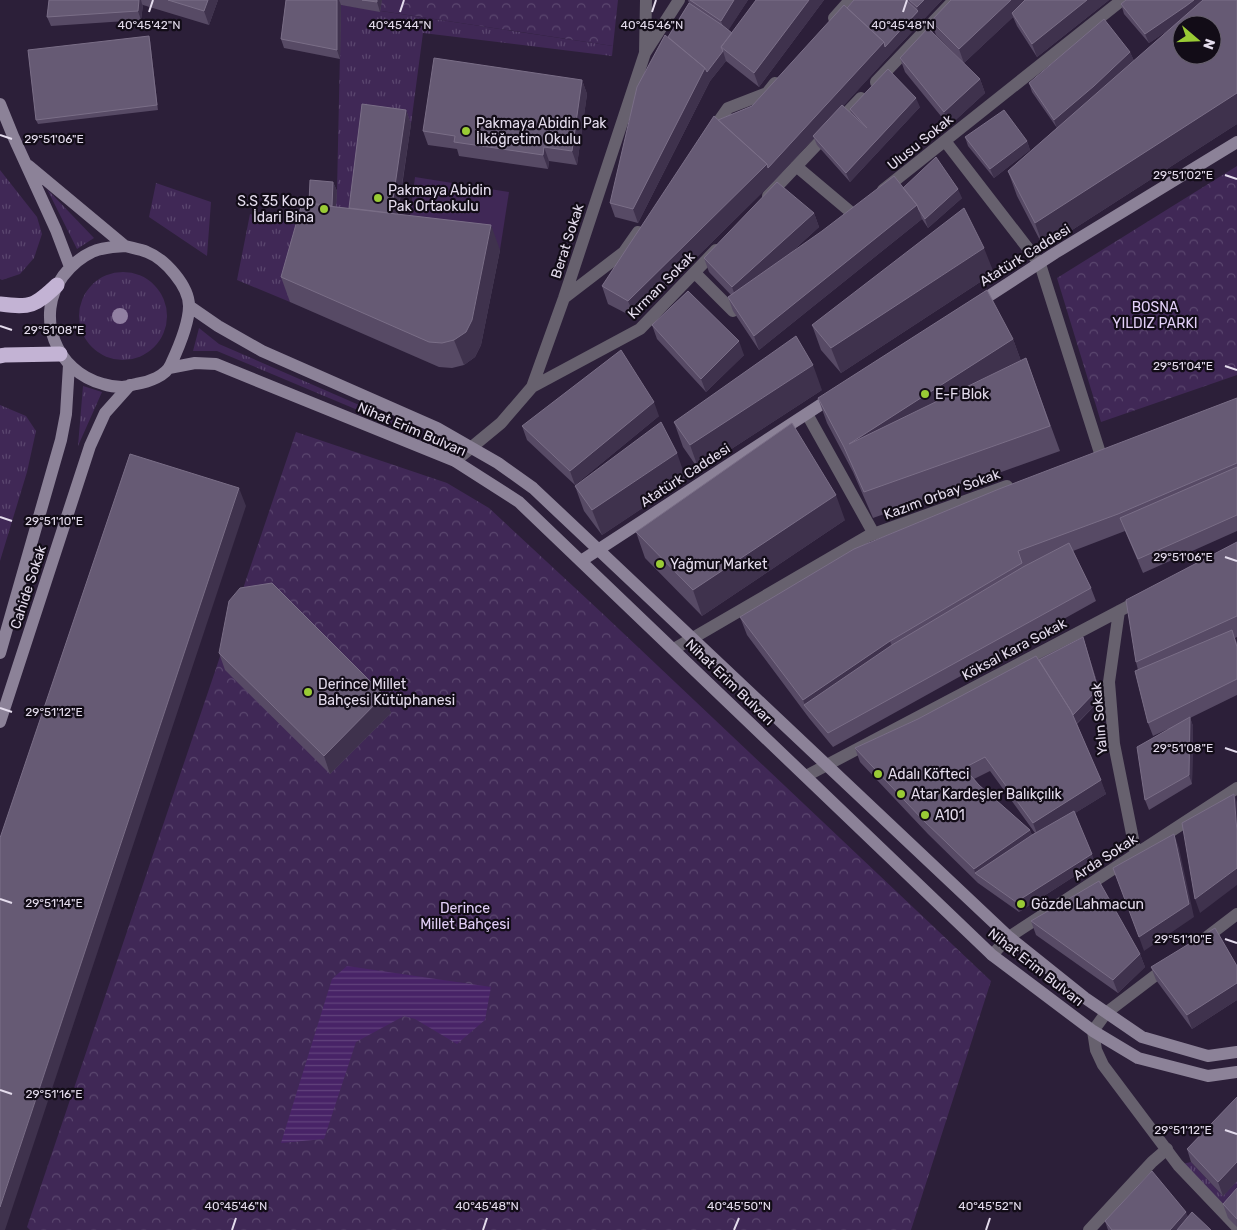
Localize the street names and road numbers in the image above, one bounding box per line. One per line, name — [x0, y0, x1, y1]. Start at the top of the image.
street label: Ulusu Sokak — [884, 110, 957, 174]
street label: Berat Sokak — [547, 201, 588, 281]
street label: Atatürk Caddesi — [977, 221, 1074, 290]
street label: Kırman Sokak — [624, 248, 699, 322]
street label: Nihat Erim Bulvarı — [355, 399, 469, 460]
street label: Atatürk Caddesi — [637, 440, 733, 511]
street label: Kazım Orbay Sokak — [882, 465, 1003, 523]
street label: Cahide Sokak — [7, 542, 50, 631]
street label: Köksal Kara Sokak — [959, 614, 1070, 684]
street label: Nihat Erim Bulvarı — [682, 636, 777, 729]
street label: Yalın Sokak — [1088, 681, 1111, 756]
street label: Arda Sokak — [1070, 830, 1141, 884]
street label: Nihat Erim Bulvarı — [985, 925, 1087, 1010]

